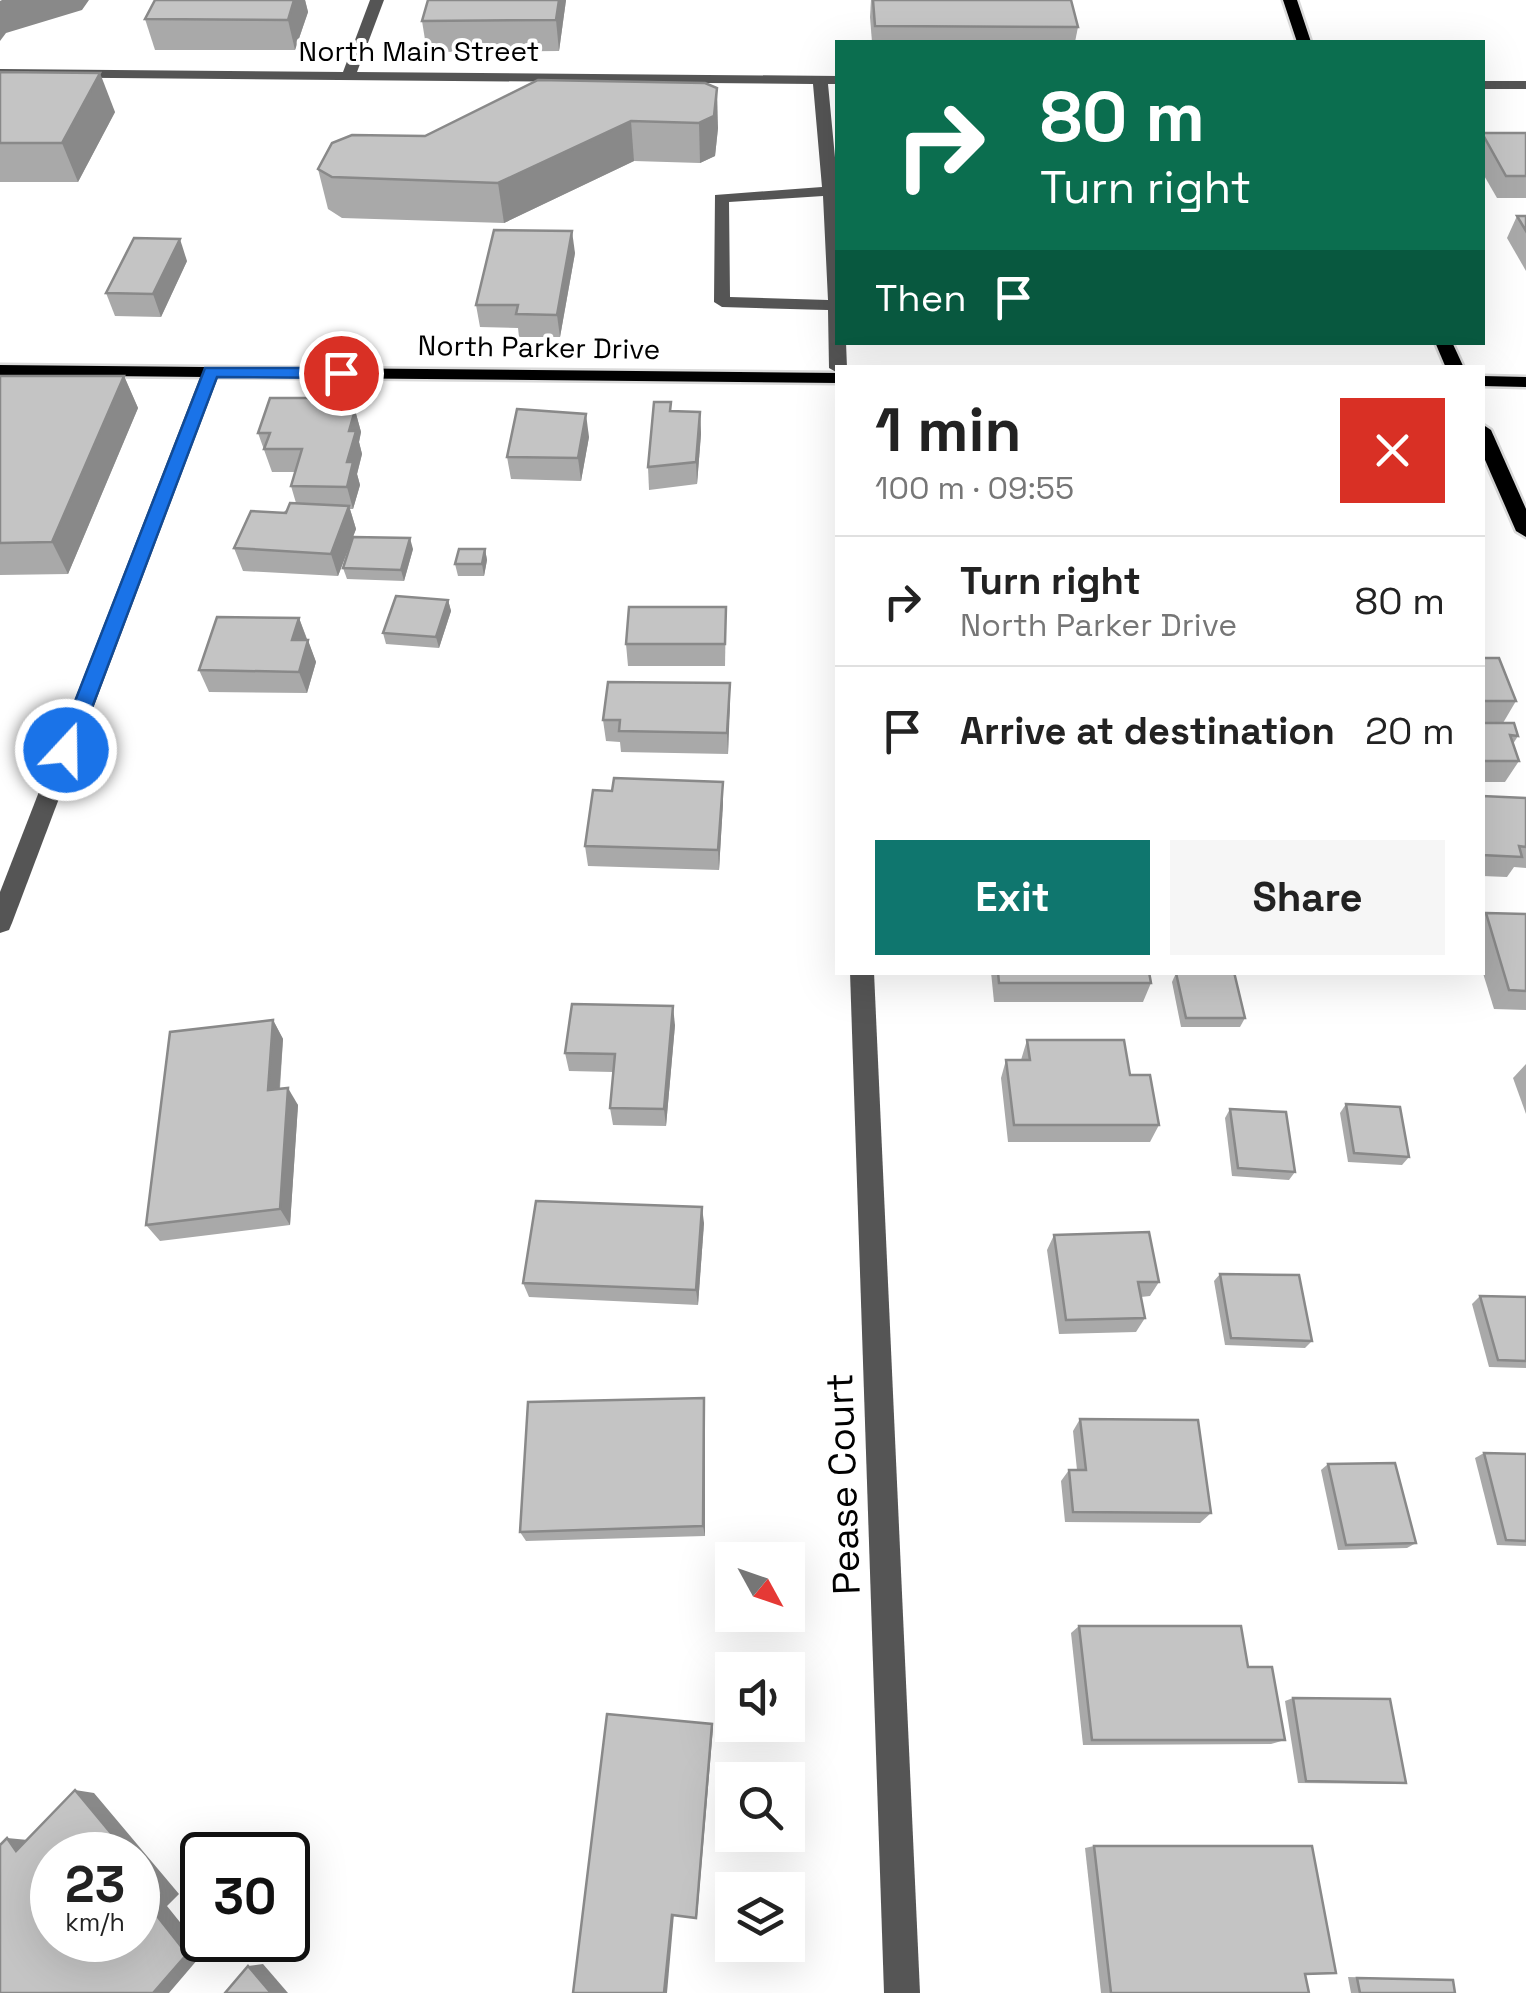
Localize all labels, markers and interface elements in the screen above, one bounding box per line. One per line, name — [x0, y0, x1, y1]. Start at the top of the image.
street label: North Main Street — [299, 33, 539, 69]
text: 80 m — [1040, 72, 1205, 161]
icon: right — [875, 80, 1005, 210]
text: Turn right — [1040, 159, 1251, 216]
icon: arrive — [986, 270, 1041, 325]
text: Then — [875, 274, 966, 322]
street label: North Parker Drive — [417, 327, 661, 367]
pin — [299, 331, 384, 416]
icon: arrive — [314, 346, 369, 401]
text: 1 min — [875, 392, 1022, 469]
button: close — [1340, 398, 1445, 503]
text: 100 m · 09:55 — [875, 468, 1074, 508]
text: Turn right — [960, 557, 1141, 605]
icon: right — [875, 574, 930, 629]
text: 80 m — [1355, 577, 1445, 625]
text: North Parker Drive — [960, 605, 1237, 645]
position arrow — [14, 698, 118, 802]
icon: arrive — [875, 704, 930, 759]
text: Arrive at destination — [960, 707, 1335, 755]
text: 20 m — [1365, 707, 1455, 755]
button: Exit — [875, 840, 1150, 955]
button: Share — [1170, 840, 1445, 955]
street label: Pease Court — [815, 1372, 871, 1596]
north arrow — [715, 1542, 805, 1632]
map controls — [715, 1542, 805, 1962]
button: sound — [715, 1652, 805, 1742]
button: search — [715, 1762, 805, 1852]
speed limit sign: 30 — [180, 1832, 310, 1962]
text: 23 — [65, 1853, 125, 1917]
button: layers — [715, 1872, 805, 1962]
text: km/h — [65, 1906, 125, 1938]

